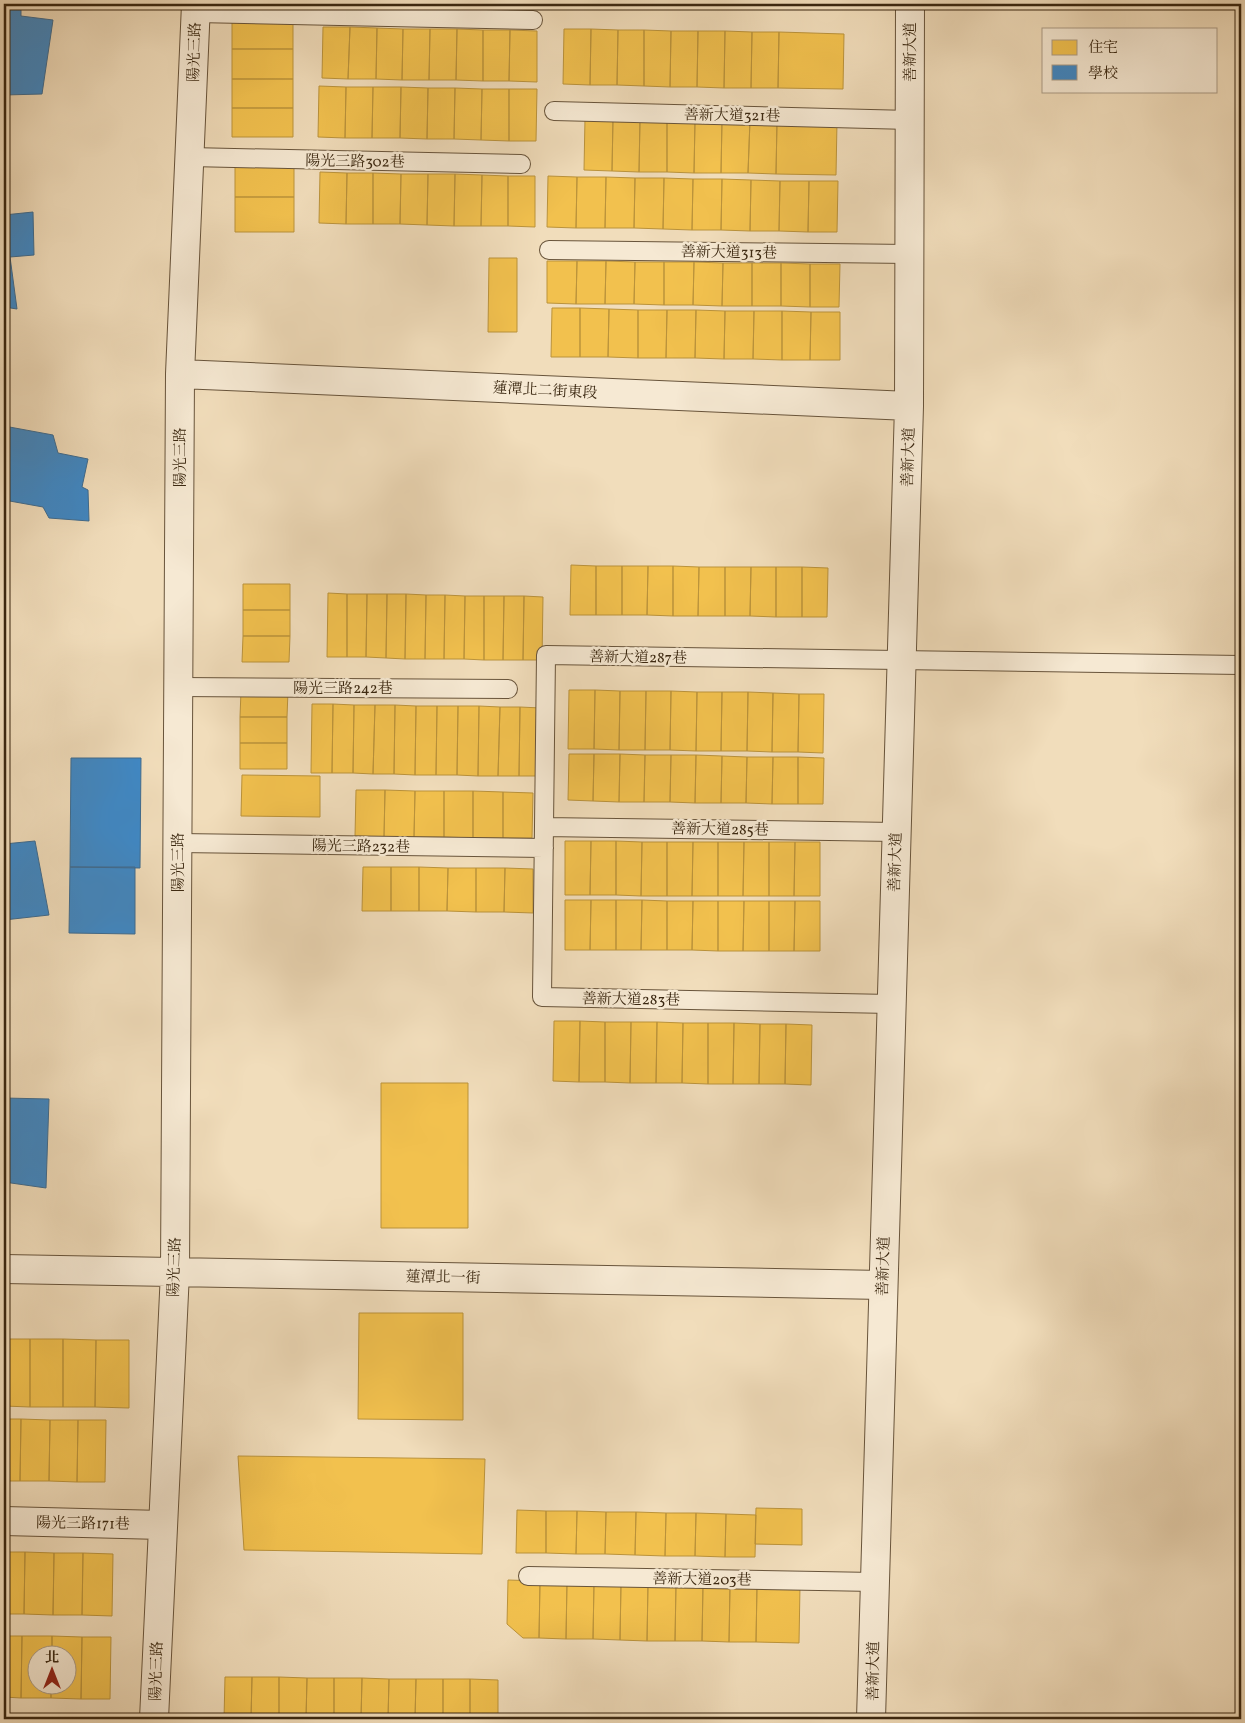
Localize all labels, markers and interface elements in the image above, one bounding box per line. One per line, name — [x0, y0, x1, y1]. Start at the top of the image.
street label: 陽光三路 — [184, 22, 207, 82]
street label: 善新大道 — [901, 22, 922, 82]
legend — [1042, 28, 1218, 92]
text: 住宅 — [1088, 38, 1118, 59]
text: 學校 — [1088, 64, 1118, 85]
street label: 善新大道321巷 — [684, 105, 780, 128]
street label: 陽光三路302巷 — [305, 151, 405, 174]
street label: 善新大道313巷 — [681, 242, 777, 265]
street label: 蓮潭北二街東段 — [492, 378, 598, 405]
street label: 陽光三路 — [171, 427, 192, 487]
street label: 善新大道 — [898, 427, 921, 487]
street label: 善新大道287巷 — [589, 647, 687, 670]
street label: 陽光三路242巷 — [293, 679, 393, 700]
street label: 善新大道285巷 — [671, 819, 769, 842]
street label: 陽光三路 — [169, 832, 190, 892]
street label: 善新大道 — [885, 832, 908, 892]
street label: 陽光三路232巷 — [312, 836, 410, 859]
street label: 善新大道283巷 — [582, 989, 680, 1012]
street label: 善新大道 — [873, 1236, 896, 1296]
street label: 陽光三路 — [164, 1237, 187, 1297]
street label: 蓮潭北一街 — [405, 1267, 481, 1290]
street label: 陽光三路171巷 — [36, 1513, 130, 1536]
street label: 善新大道203巷 — [652, 1569, 752, 1592]
street label: 陽光三路 — [146, 1641, 169, 1701]
street label: 善新大道 — [863, 1641, 886, 1701]
north arrow — [28, 1646, 78, 1696]
text: 北 — [45, 1649, 59, 1668]

